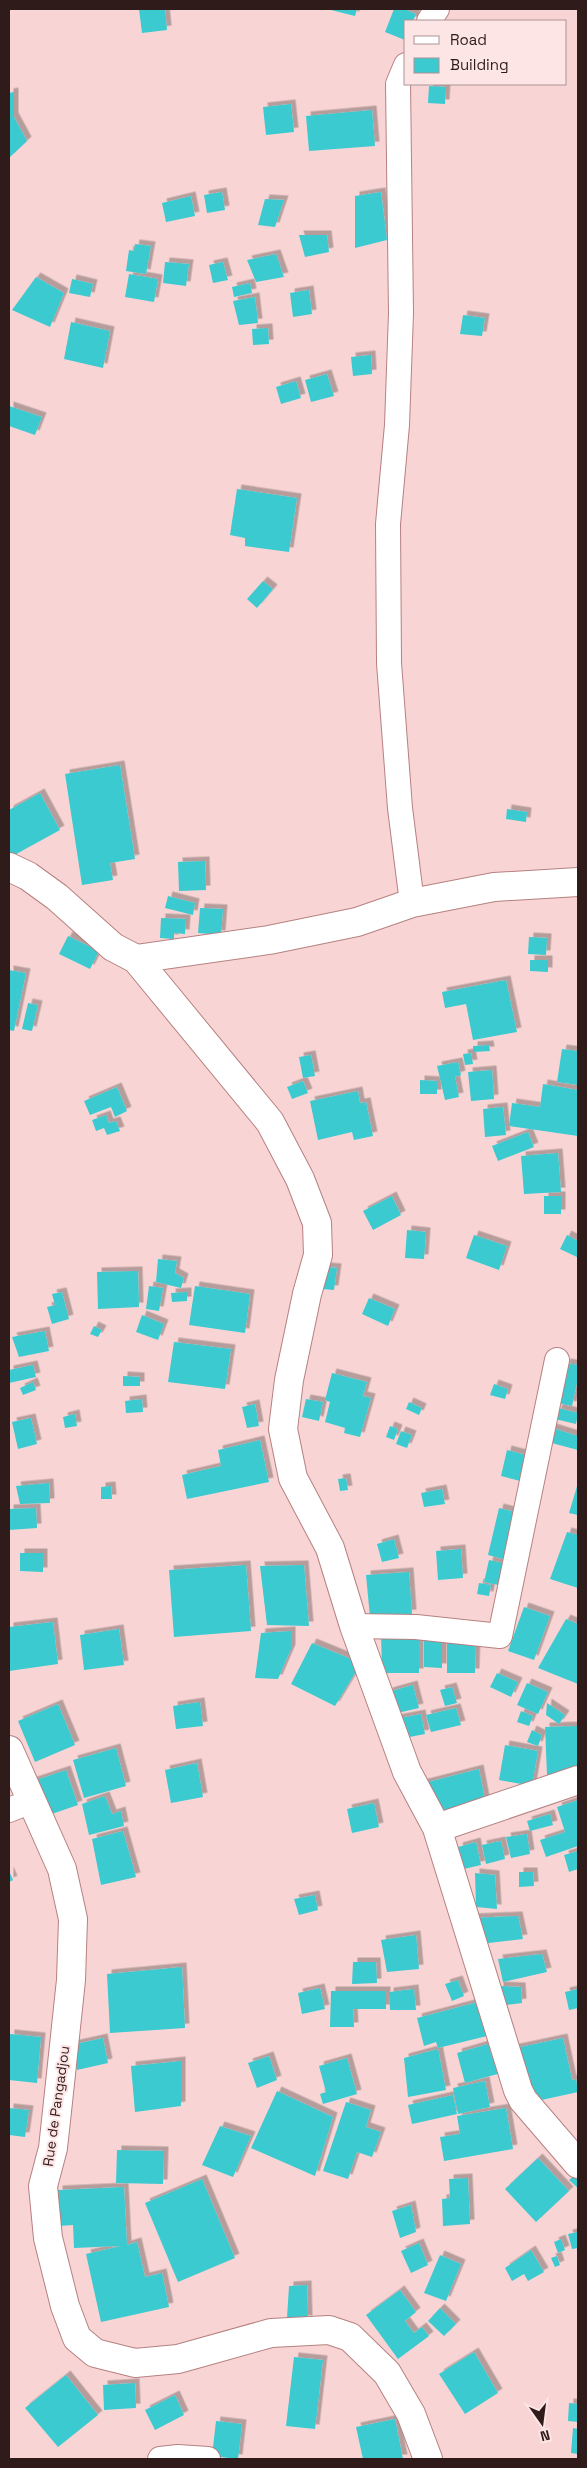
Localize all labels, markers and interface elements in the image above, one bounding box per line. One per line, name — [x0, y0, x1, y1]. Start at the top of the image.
legend — [404, 20, 567, 85]
text: Road — [450, 30, 487, 49]
text: Building — [450, 55, 509, 74]
street label: Rue de Pangadjou — [39, 2045, 73, 2167]
north arrow — [517, 2398, 567, 2448]
text: N — [538, 2426, 552, 2445]

